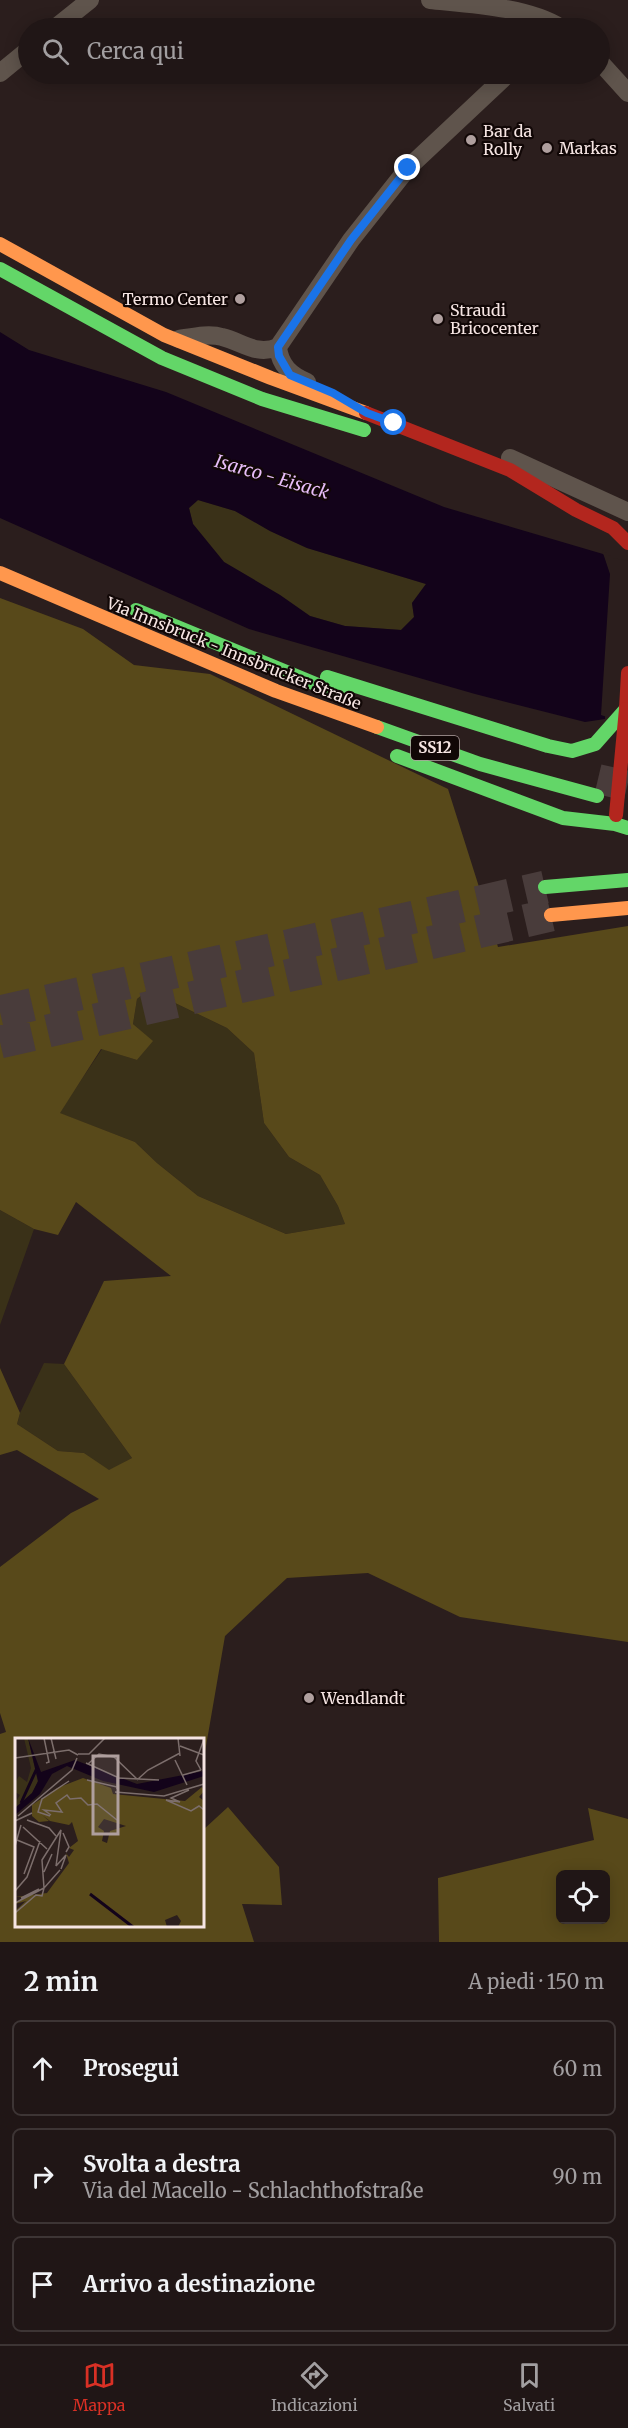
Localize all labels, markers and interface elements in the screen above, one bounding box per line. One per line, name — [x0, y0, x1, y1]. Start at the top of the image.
search box — [18, 18, 610, 84]
icon: search — [39, 35, 72, 68]
text: Cerca qui — [87, 37, 184, 65]
place label: Bar da Rolly — [483, 121, 533, 159]
marker: Bar da Rolly — [464, 133, 478, 147]
place label: Markas — [559, 138, 617, 158]
marker: Markas — [540, 141, 554, 155]
route end — [394, 154, 420, 180]
place label: Termo Center — [122, 289, 228, 309]
marker: Termo Center — [233, 292, 247, 306]
place label: Straudi Bricocenter — [450, 300, 539, 338]
marker: Straudi Bricocenter — [431, 312, 445, 326]
route start — [380, 409, 406, 435]
water label: Isarco - Eisack — [212, 449, 332, 504]
street label: Via Innsbruck - Innsbrucker Straße — [103, 592, 364, 713]
road number: SS12 — [411, 736, 459, 760]
place label: Wendlandt — [320, 1688, 406, 1708]
marker: Wendlandt — [302, 1691, 316, 1705]
inset map — [15, 1738, 204, 1927]
map controls — [556, 1870, 610, 1924]
button: locate — [556, 1870, 610, 1924]
text: 2 min — [24, 1965, 98, 1998]
text: A piedi · 150 m — [468, 1969, 604, 1994]
icon: ahead — [26, 2052, 59, 2085]
text: Prosegui — [83, 2054, 179, 2082]
text: 60 m — [552, 2056, 602, 2081]
text: Svolta a destra — [83, 2150, 240, 2178]
icon: right — [26, 2160, 59, 2193]
text: 90 m — [552, 2164, 602, 2189]
text: Via del Macello - Schlachthofstraße — [83, 2178, 423, 2203]
icon: arrive — [26, 2268, 59, 2301]
text: Arrivo a destinazione — [83, 2270, 315, 2298]
tab: Mappa — [73, 2359, 125, 2415]
tab: Indicazioni — [271, 2359, 358, 2415]
tab: Salvati — [503, 2359, 555, 2415]

